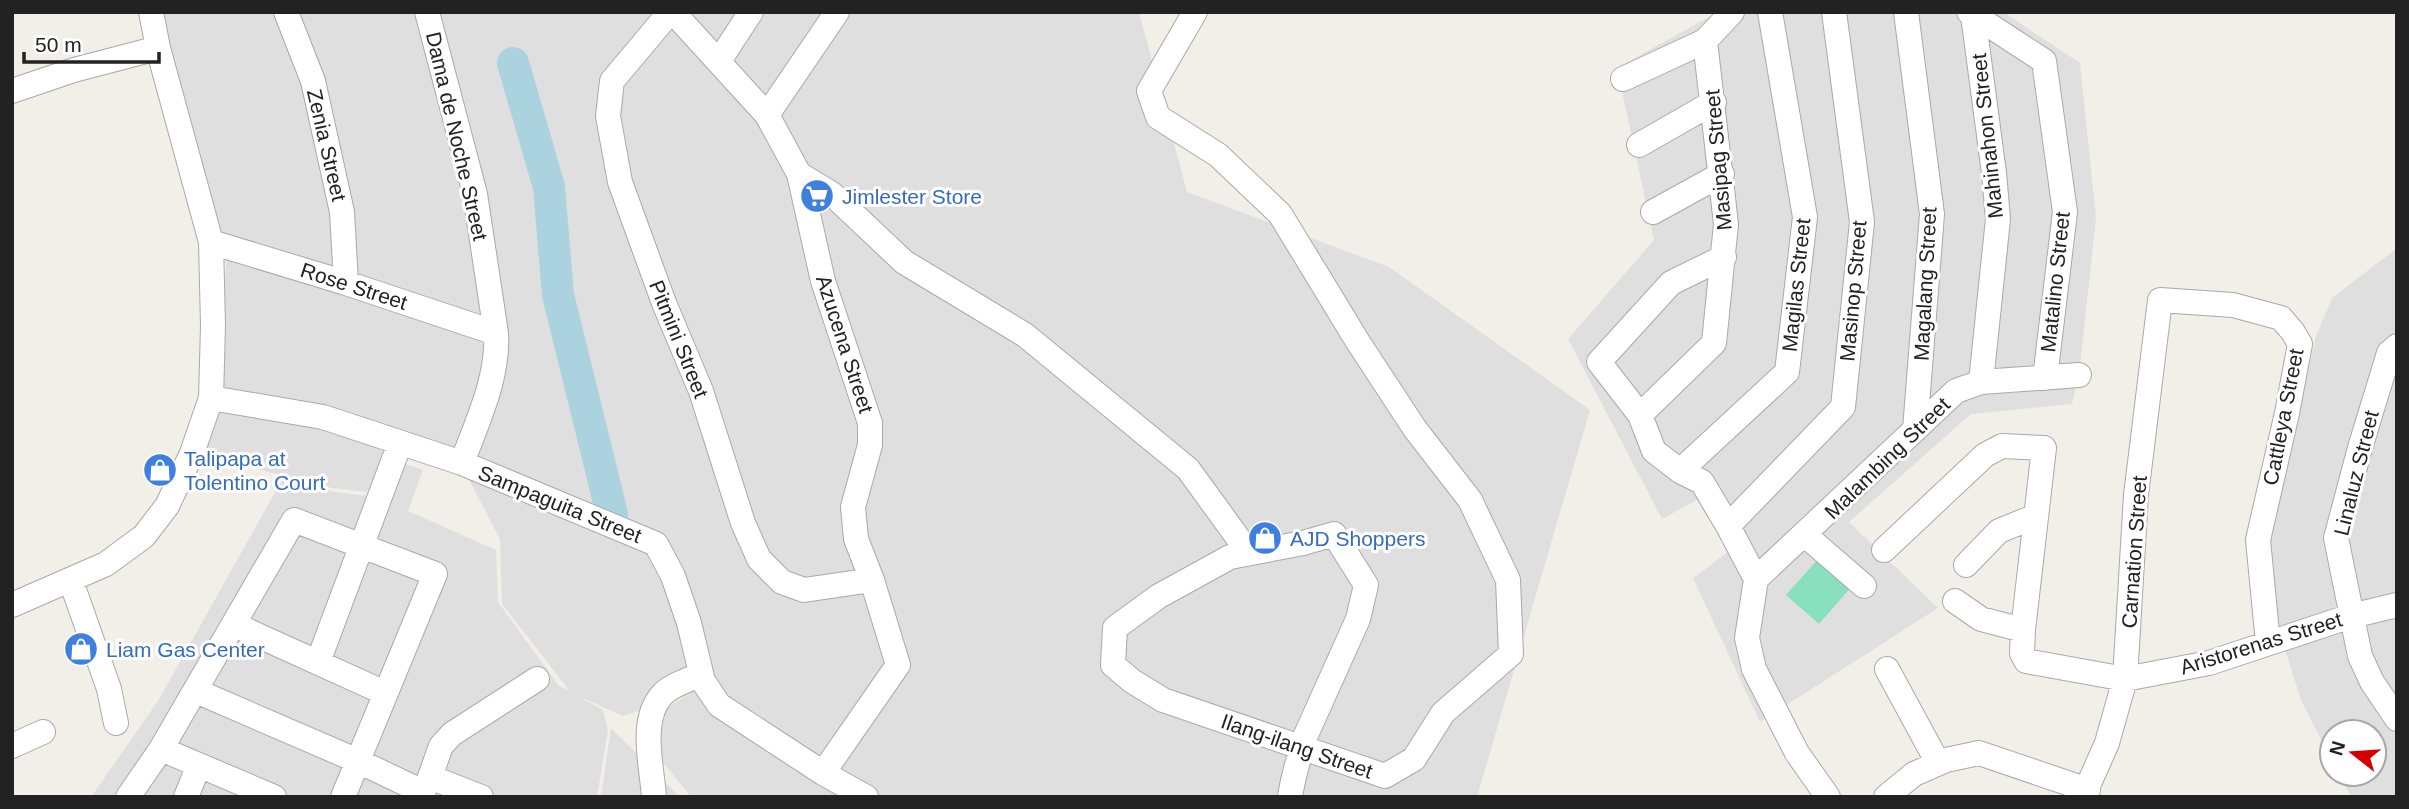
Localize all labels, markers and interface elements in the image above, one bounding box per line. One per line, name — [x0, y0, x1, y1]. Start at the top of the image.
scale bar — [24, 21, 159, 65]
street label: Dama de Noche Street — [422, 29, 492, 243]
text: 50 m — [35, 33, 82, 56]
street label: Mahinahon Street — [1967, 52, 2007, 220]
street label: Zenia Street — [303, 87, 351, 203]
street label: Masipag Street — [1700, 88, 1736, 231]
supermarket icon: Jimlester Store — [798, 177, 836, 215]
place label: Jimlester Store — [842, 185, 982, 208]
street label: Magalang Street — [1909, 206, 1941, 362]
street label: Matalino Street — [2036, 210, 2074, 353]
street label: Magilas Street — [1778, 217, 1814, 353]
street label: Masinop Street — [1835, 219, 1871, 362]
street label: Rose Street — [298, 258, 410, 314]
street label: Azucena Street — [812, 272, 878, 416]
street label: Pitmini Street — [645, 277, 713, 401]
street label: Cattleya Street — [2258, 346, 2308, 487]
street label: Malambing Street — [1820, 392, 1954, 523]
street label: Linaluz Street — [2329, 408, 2383, 538]
place label: Talipapa at Tolentino Court — [184, 447, 325, 494]
shop icon: Talipapa at Tolentino Court — [141, 451, 179, 489]
street label: Sampaguita Street — [475, 461, 645, 547]
street label: Carnation Street — [2117, 475, 2151, 629]
shop icon: AJD Shoppers — [1246, 519, 1284, 557]
place label: AJD Shoppers — [1290, 527, 1425, 550]
street label: Aristorenas Street — [2177, 607, 2345, 679]
shop icon: Liam Gas Center — [62, 630, 100, 668]
place label: Liam Gas Center — [106, 638, 265, 661]
street label: Ilang-ilang Street — [1218, 709, 1376, 783]
north arrow — [2318, 718, 2388, 788]
text: N — [2325, 739, 2349, 758]

